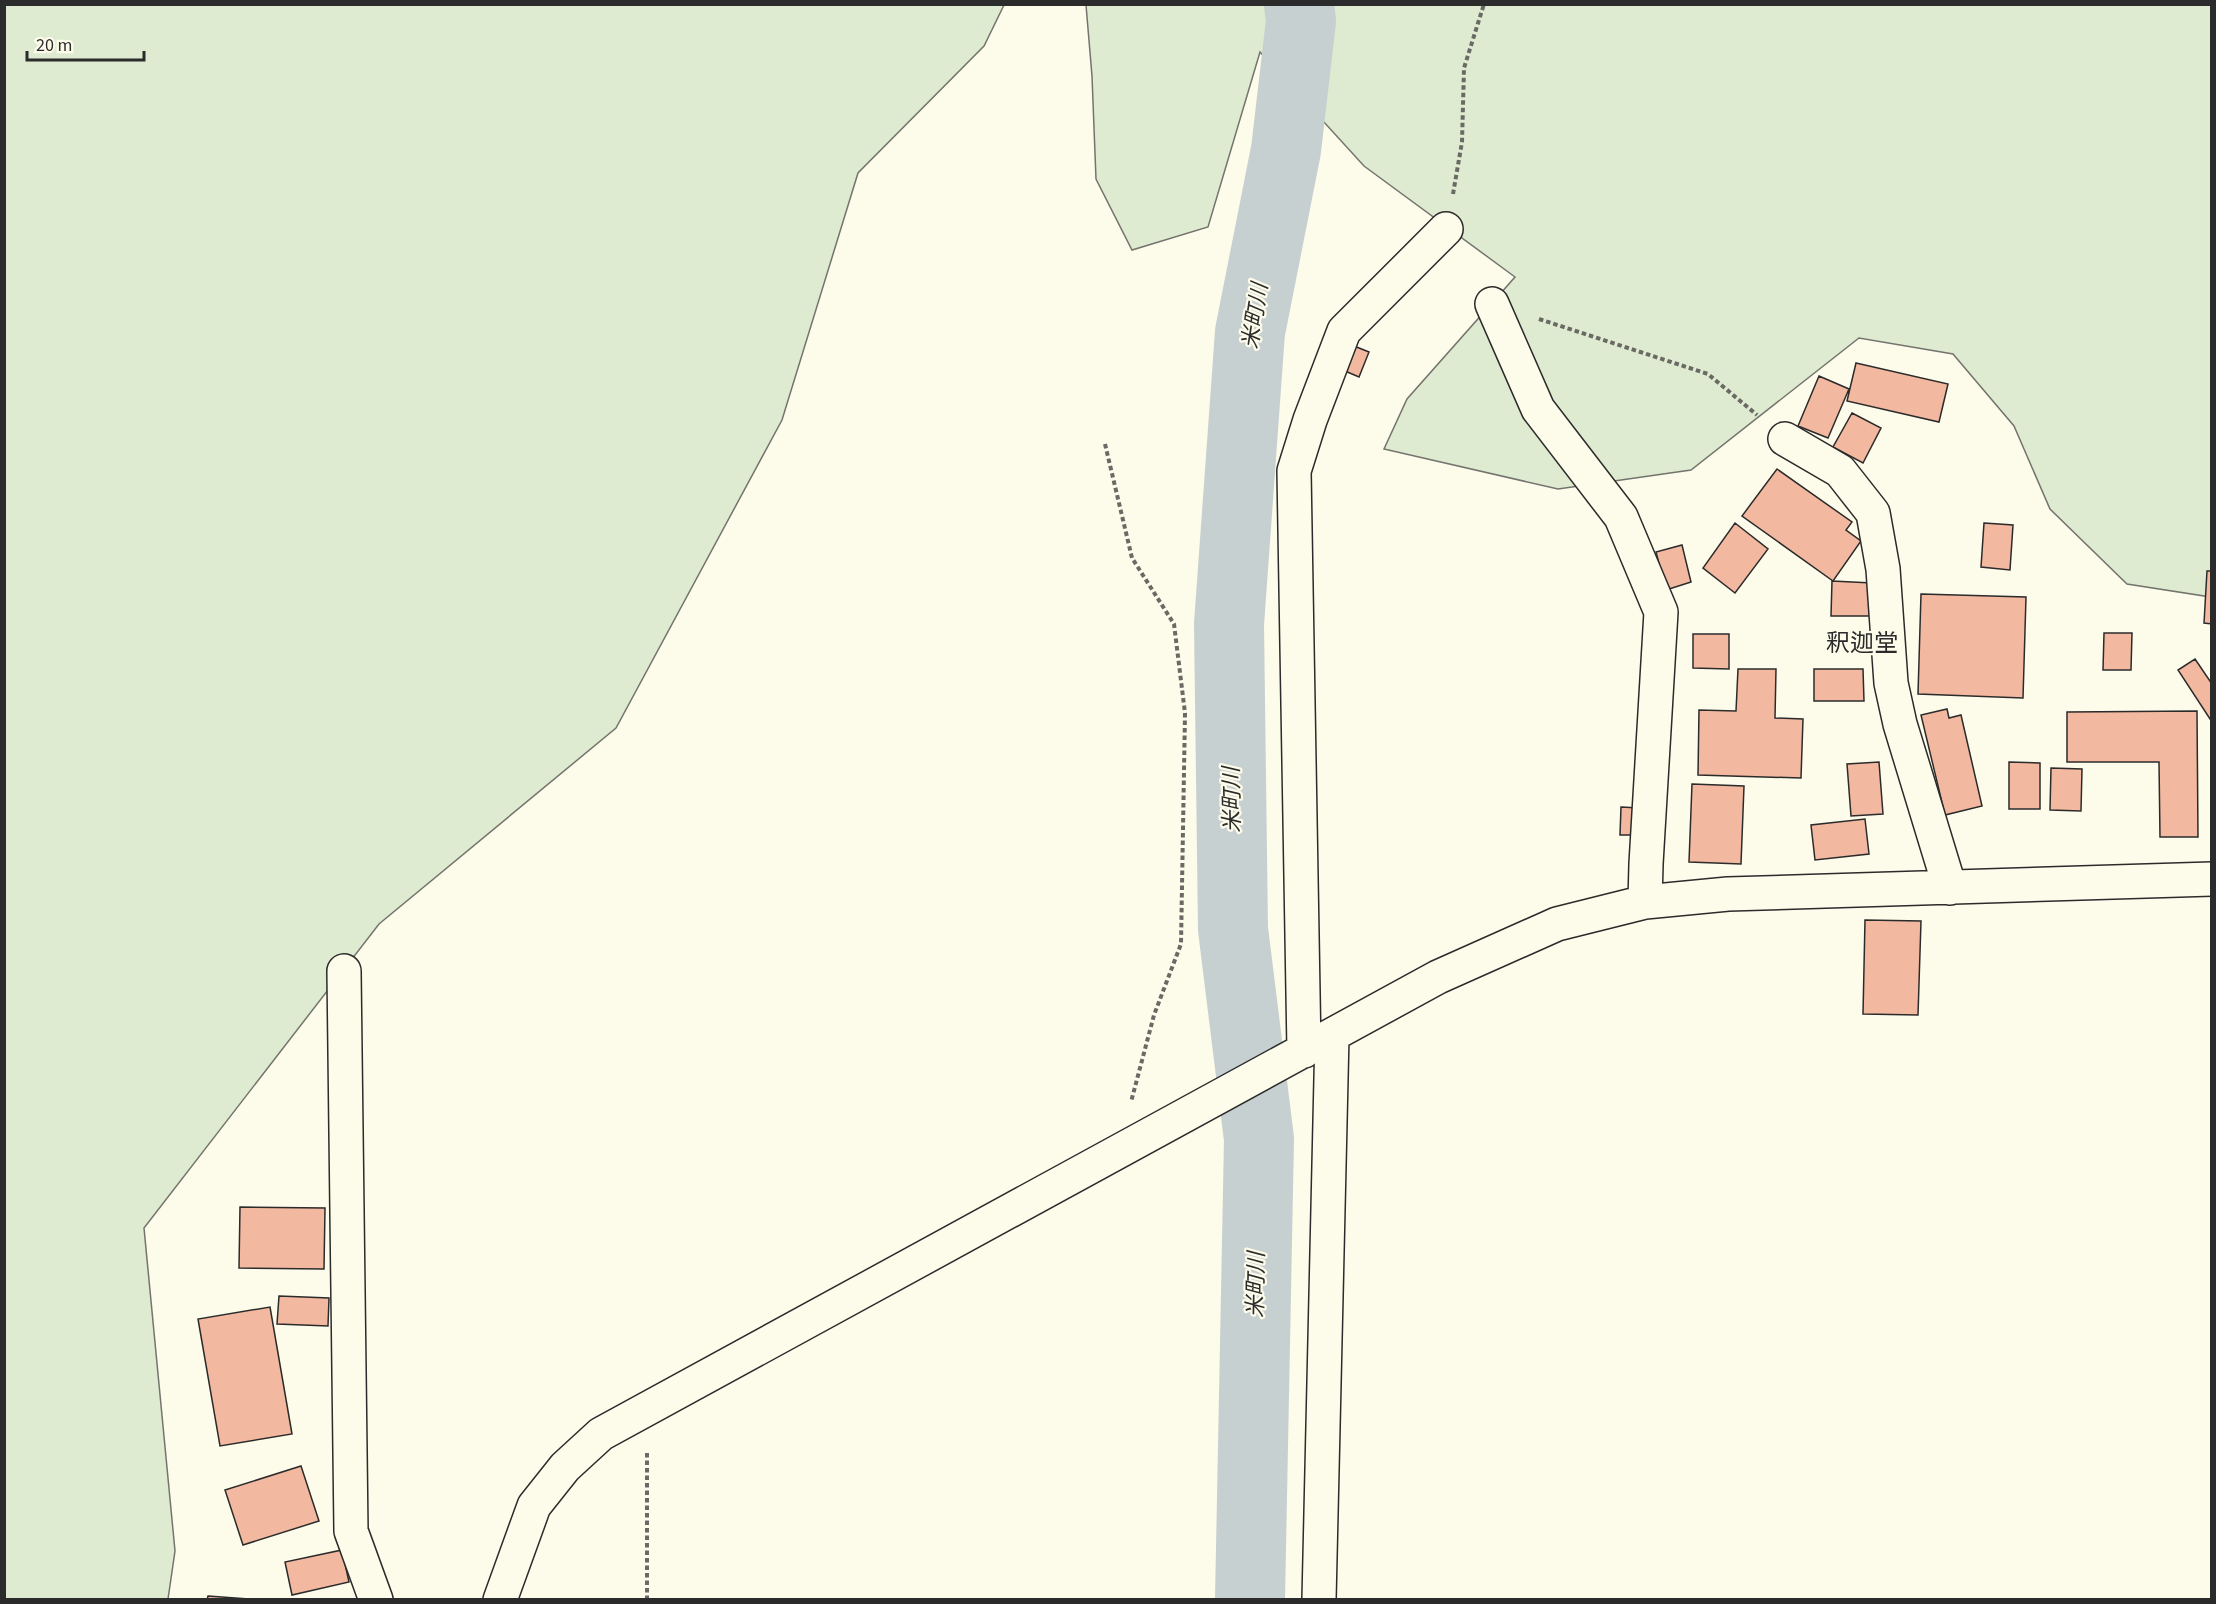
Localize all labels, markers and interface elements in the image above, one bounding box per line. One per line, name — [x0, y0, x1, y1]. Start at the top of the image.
scale bar — [27, 24, 144, 62]
text: 20 m — [36, 33, 72, 58]
water label: 米町川 — [1234, 279, 1276, 351]
district label: 釈迦堂 — [1826, 626, 1898, 661]
water label: 米町川 — [1215, 765, 1249, 833]
water label: 米町川 — [1239, 1250, 1273, 1318]

